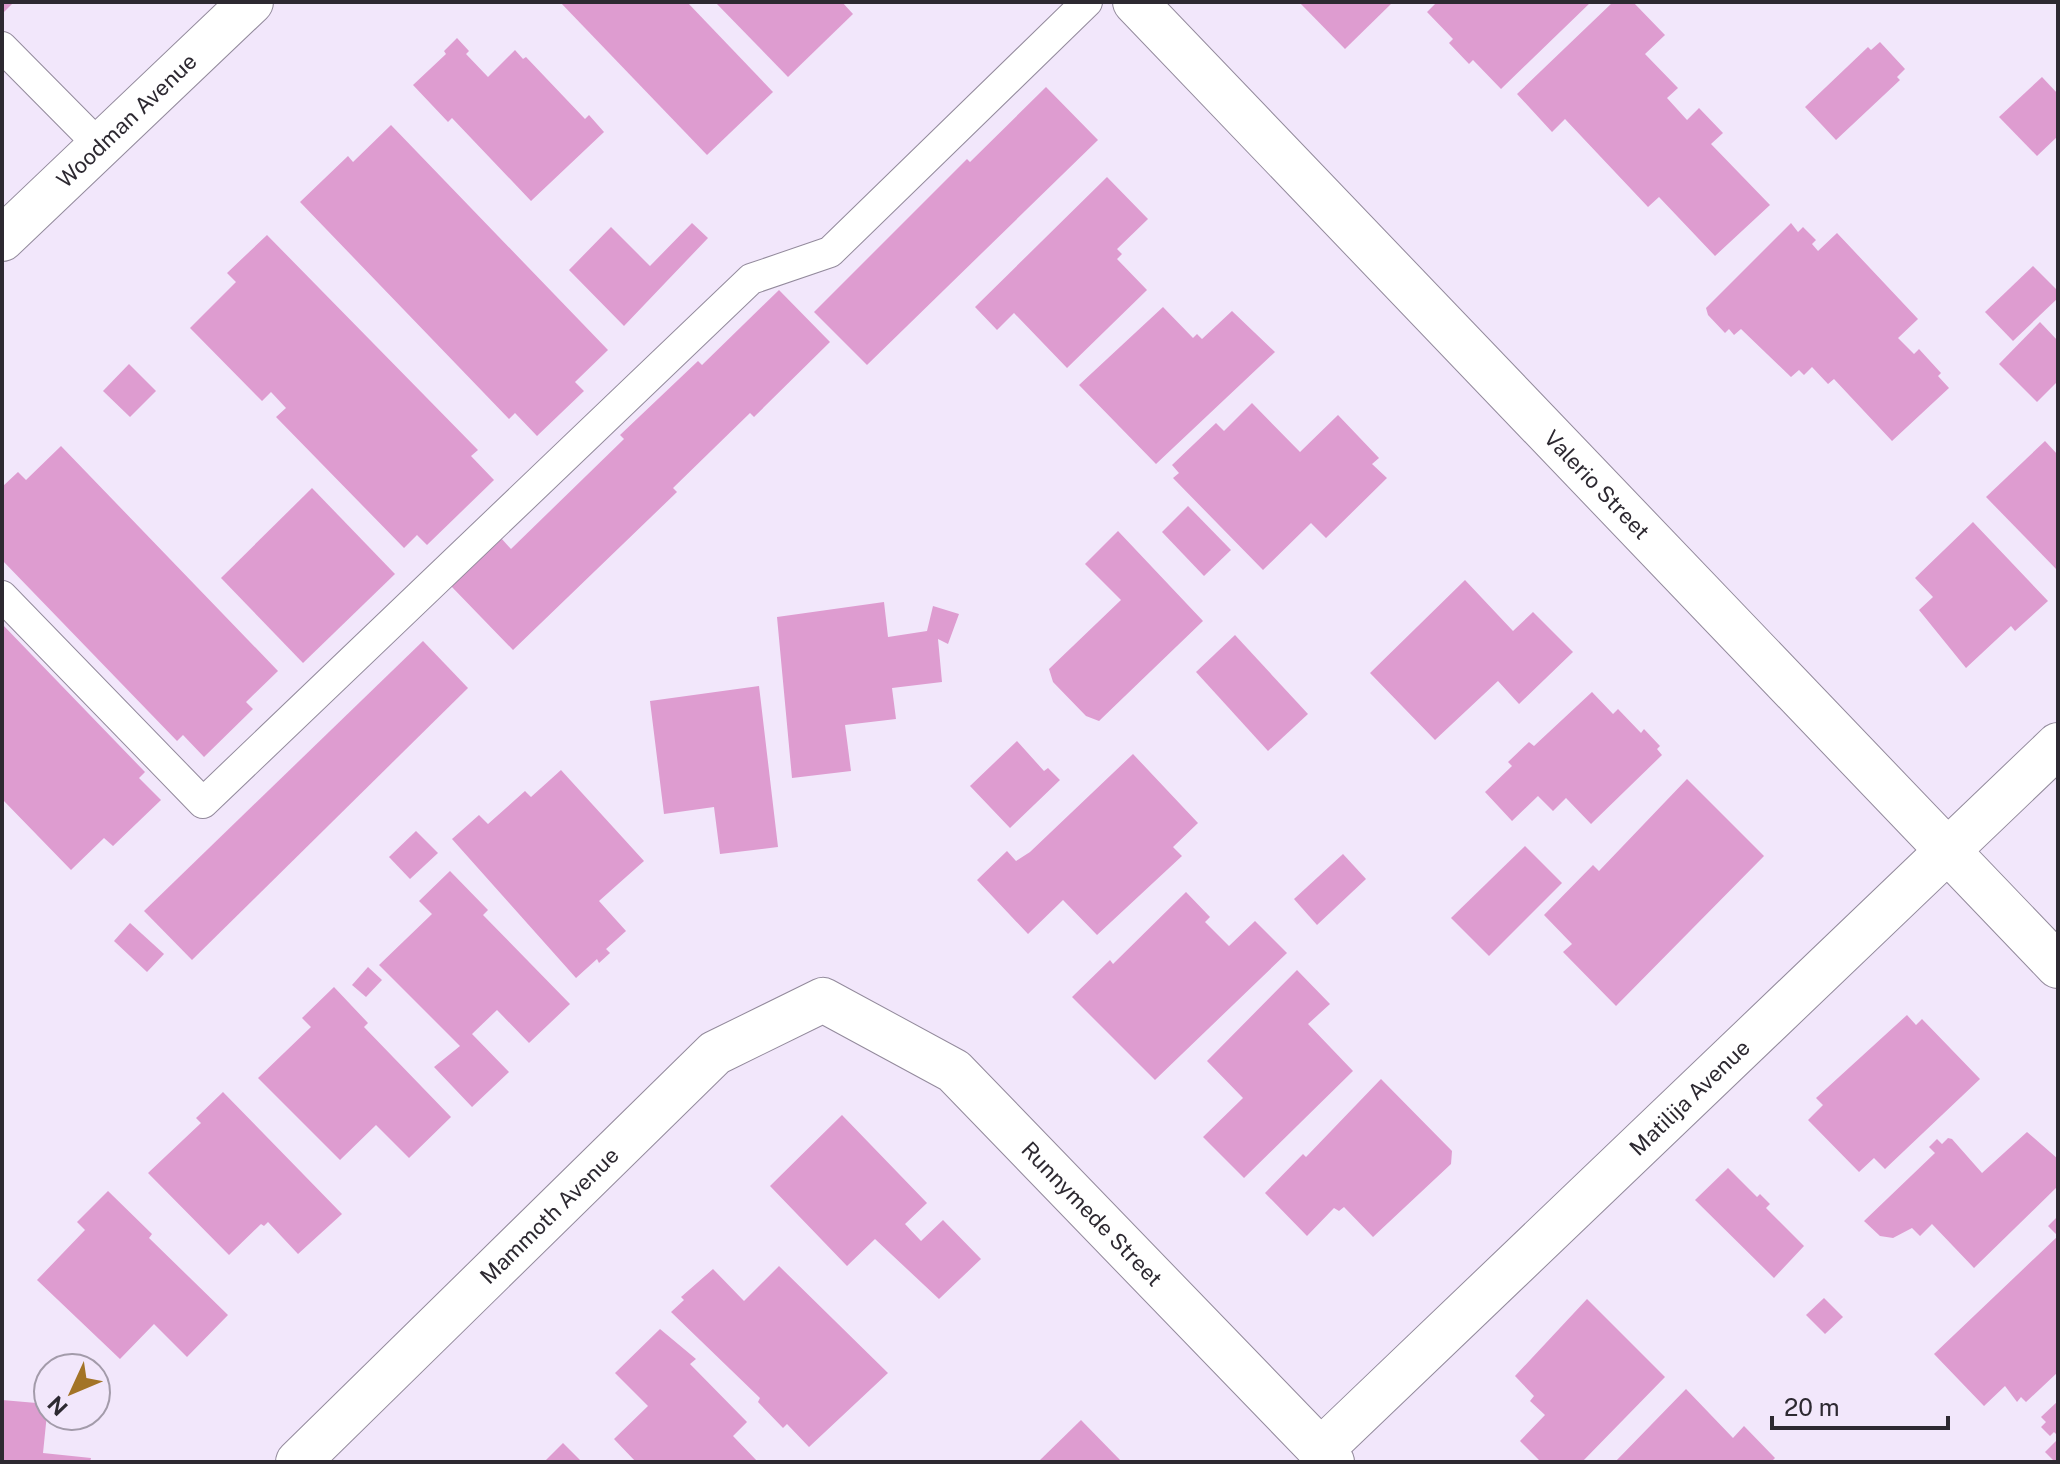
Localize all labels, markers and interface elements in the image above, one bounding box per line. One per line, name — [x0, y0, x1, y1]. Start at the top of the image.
street label: Woodman Avenue — [51, 48, 202, 193]
street label: Valerio Street — [1539, 425, 1655, 544]
street label: Matilija Avenue — [1624, 1034, 1755, 1161]
street label: Runnymede Street — [1016, 1136, 1168, 1292]
street label: Mammoth Avenue — [475, 1142, 624, 1289]
north arrow — [32, 1352, 112, 1432]
scale bar — [1772, 1380, 1948, 1430]
text: N — [42, 1391, 73, 1421]
text: 20 m — [1784, 1393, 1840, 1421]

